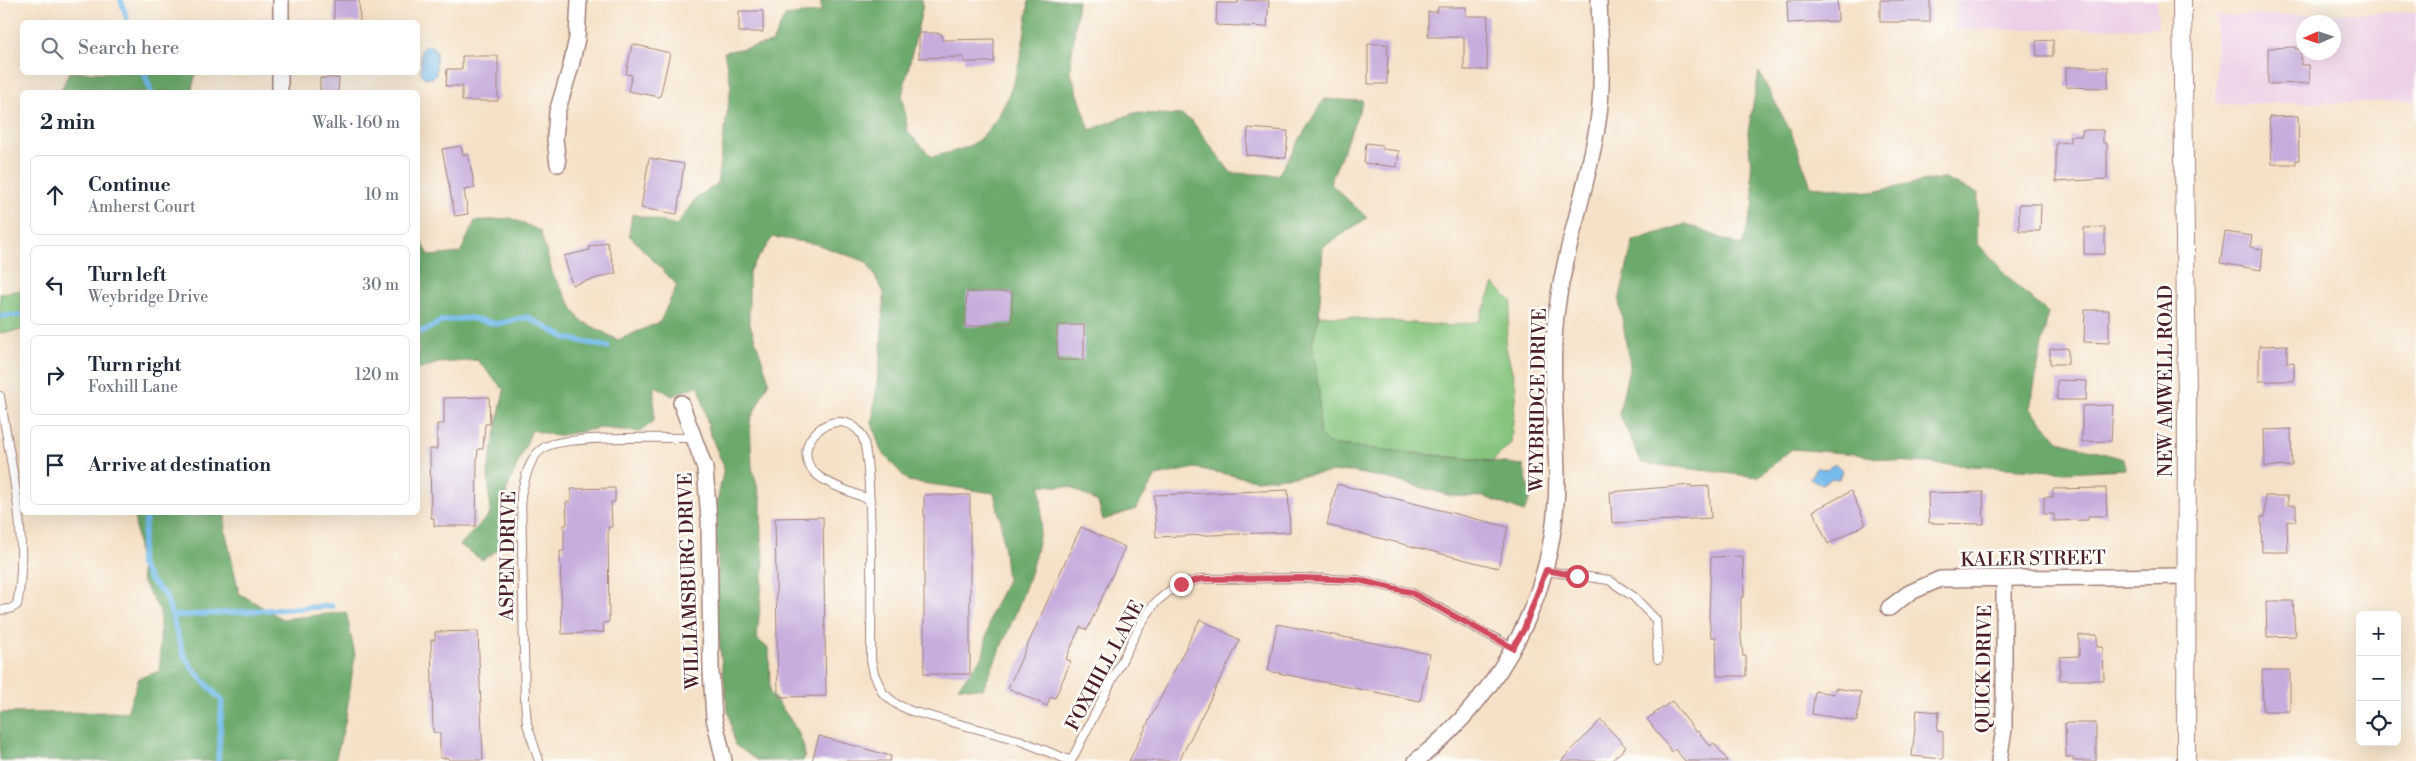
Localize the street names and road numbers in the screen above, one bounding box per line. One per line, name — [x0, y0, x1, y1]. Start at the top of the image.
street label: NEW AMWELL ROAD — [2154, 285, 2178, 477]
street label: WEYBRIDGE DRIVE — [1524, 308, 1552, 493]
street label: WILLIAMSBURG DRIVE — [673, 472, 705, 691]
street label: ASPEN DRIVE — [495, 491, 521, 622]
street label: KALER STREET — [1960, 546, 2106, 572]
street label: FOXHILL LANE — [1060, 596, 1149, 735]
street label: QUICK DRIVE — [1971, 605, 1997, 733]

